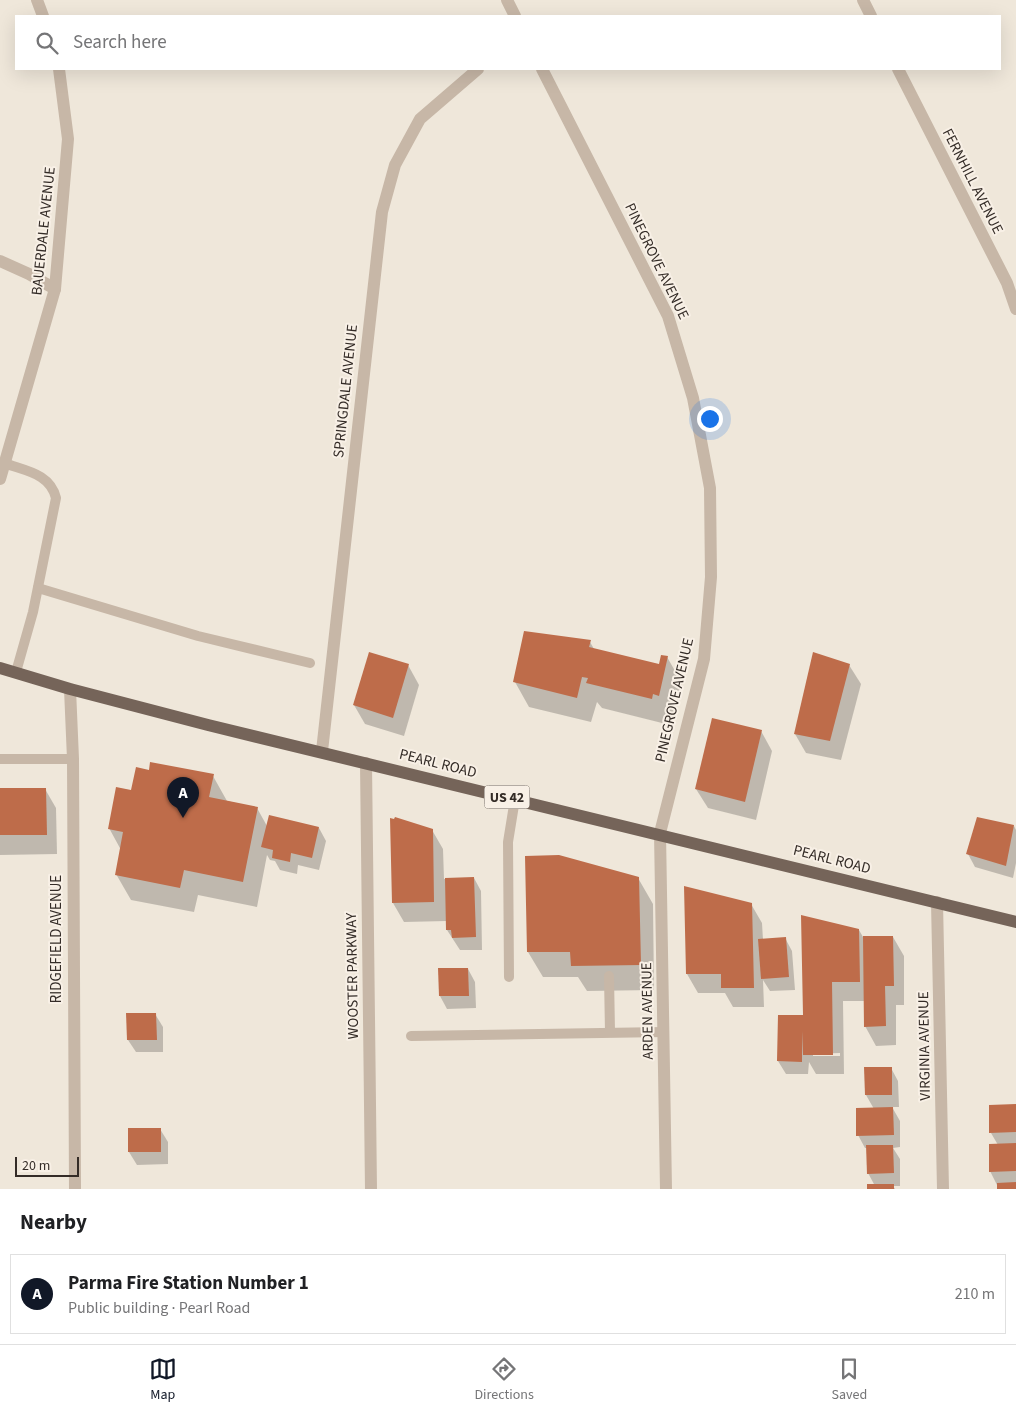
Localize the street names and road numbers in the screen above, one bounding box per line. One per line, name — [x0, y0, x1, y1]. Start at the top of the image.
street label: FERNHILL AVENUE — [937, 125, 1008, 238]
street label: BAUERDALE AVENUE — [26, 166, 61, 296]
street label: PINEGROVE AVENUE — [619, 199, 694, 323]
street label: SPRINGDALE AVENUE — [328, 323, 363, 459]
street label: PINEGROVE AVENUE — [650, 636, 699, 764]
street label: PEARL ROAD — [397, 744, 479, 783]
road number: US 42 — [484, 786, 530, 809]
street label: PEARL ROAD — [791, 840, 873, 879]
street label: RIDGEFIELD AVENUE — [46, 875, 67, 1003]
street label: WOOSTER PARKWAY — [341, 912, 364, 1040]
street label: ARDEN AVENUE — [636, 962, 659, 1060]
street label: VIRGINIA AVENUE — [913, 991, 936, 1101]

